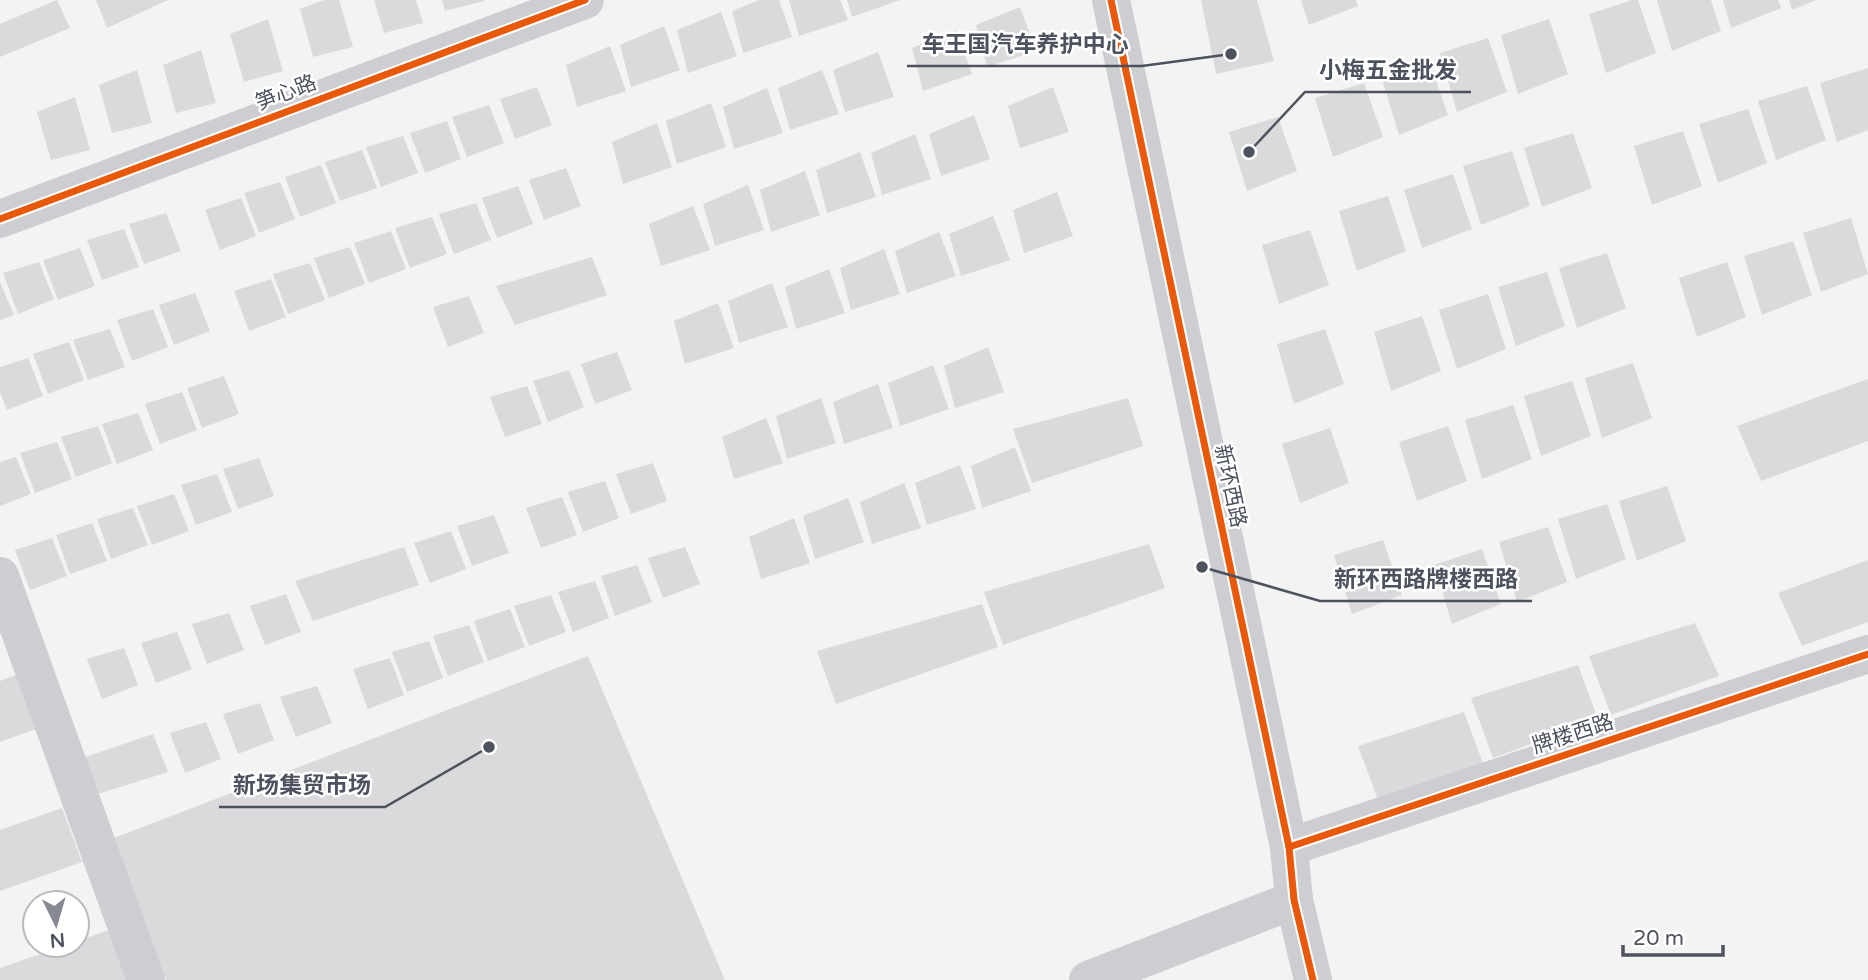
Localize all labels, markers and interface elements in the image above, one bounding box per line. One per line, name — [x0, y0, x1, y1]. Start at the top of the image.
callout: 车王国汽车养护中心 — [907, 22, 1142, 66]
text: 车王国汽车养护中心 — [922, 31, 1129, 59]
callout: 小梅五金批发 — [1305, 48, 1471, 92]
text: 小梅五金批发 — [1319, 57, 1457, 85]
street label: 笋心路 — [252, 70, 320, 116]
street label: 新环西路 — [1209, 442, 1251, 530]
callout: 新环西路牌楼西路 — [1320, 557, 1532, 601]
text: 新环西路牌楼西路 — [1334, 566, 1518, 594]
street label: 牌楼西路 — [1529, 709, 1617, 759]
callout: 新场集贸市场 — [219, 763, 385, 807]
text: 新场集贸市场 — [233, 772, 371, 800]
north arrow — [21, 889, 91, 959]
scale bar — [1623, 914, 1723, 958]
text: 20 m — [1633, 926, 1684, 951]
text: N — [49, 928, 66, 952]

